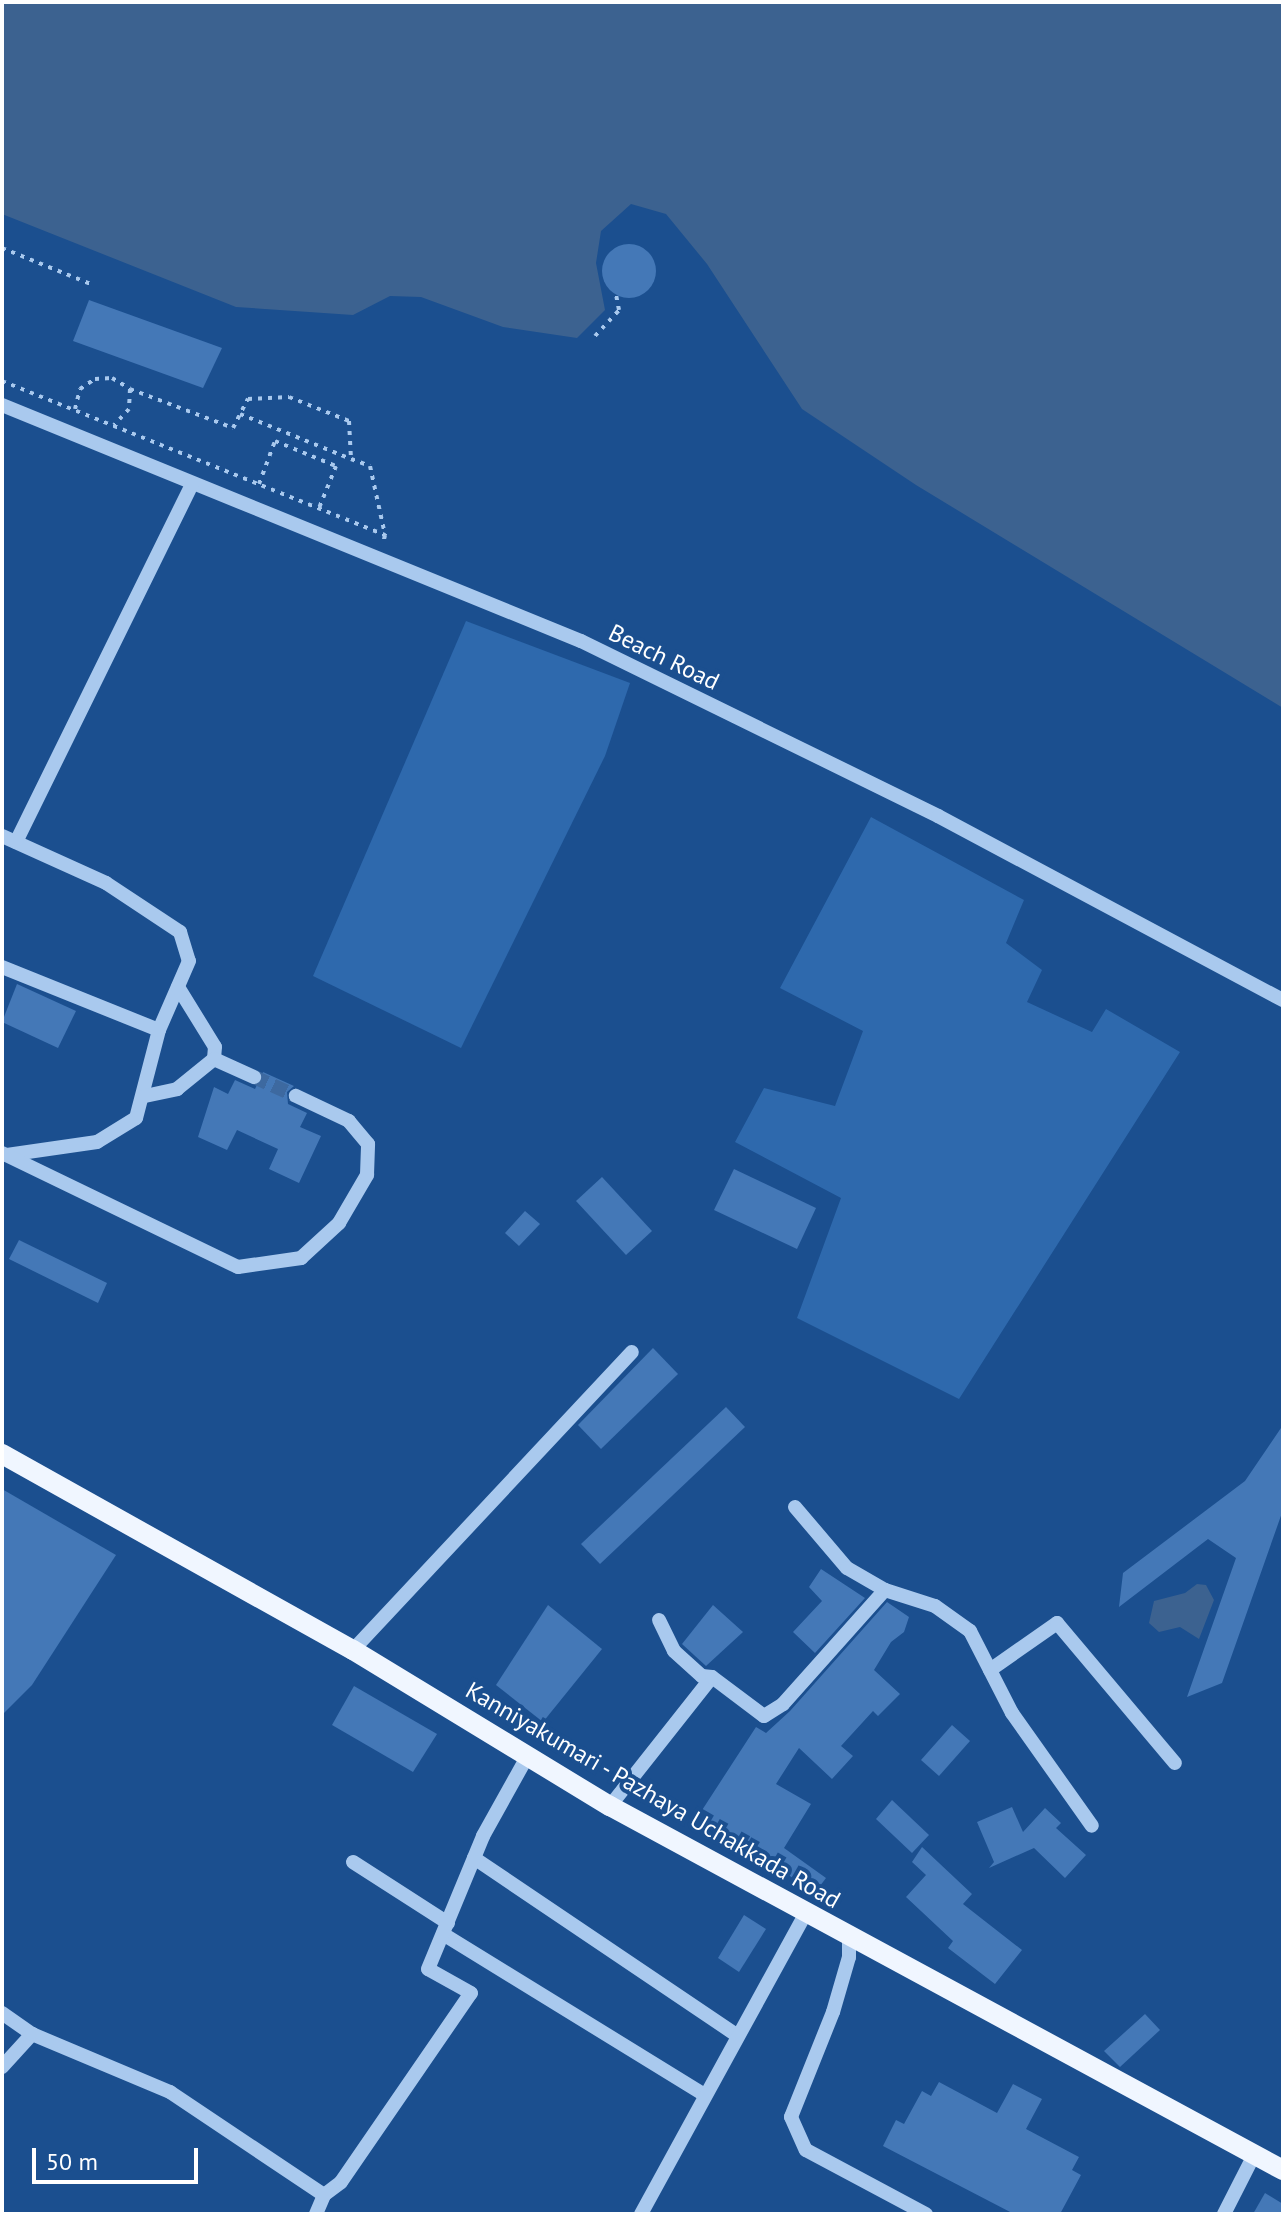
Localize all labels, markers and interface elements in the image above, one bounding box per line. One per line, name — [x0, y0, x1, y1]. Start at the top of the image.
street label: Beach Road — [604, 618, 724, 696]
street label: Kanniyakumari - Pazhaya Uchakkada Road — [459, 1675, 847, 1915]
scale bar — [36, 2132, 202, 2182]
text: 50 m — [46, 2146, 98, 2177]

